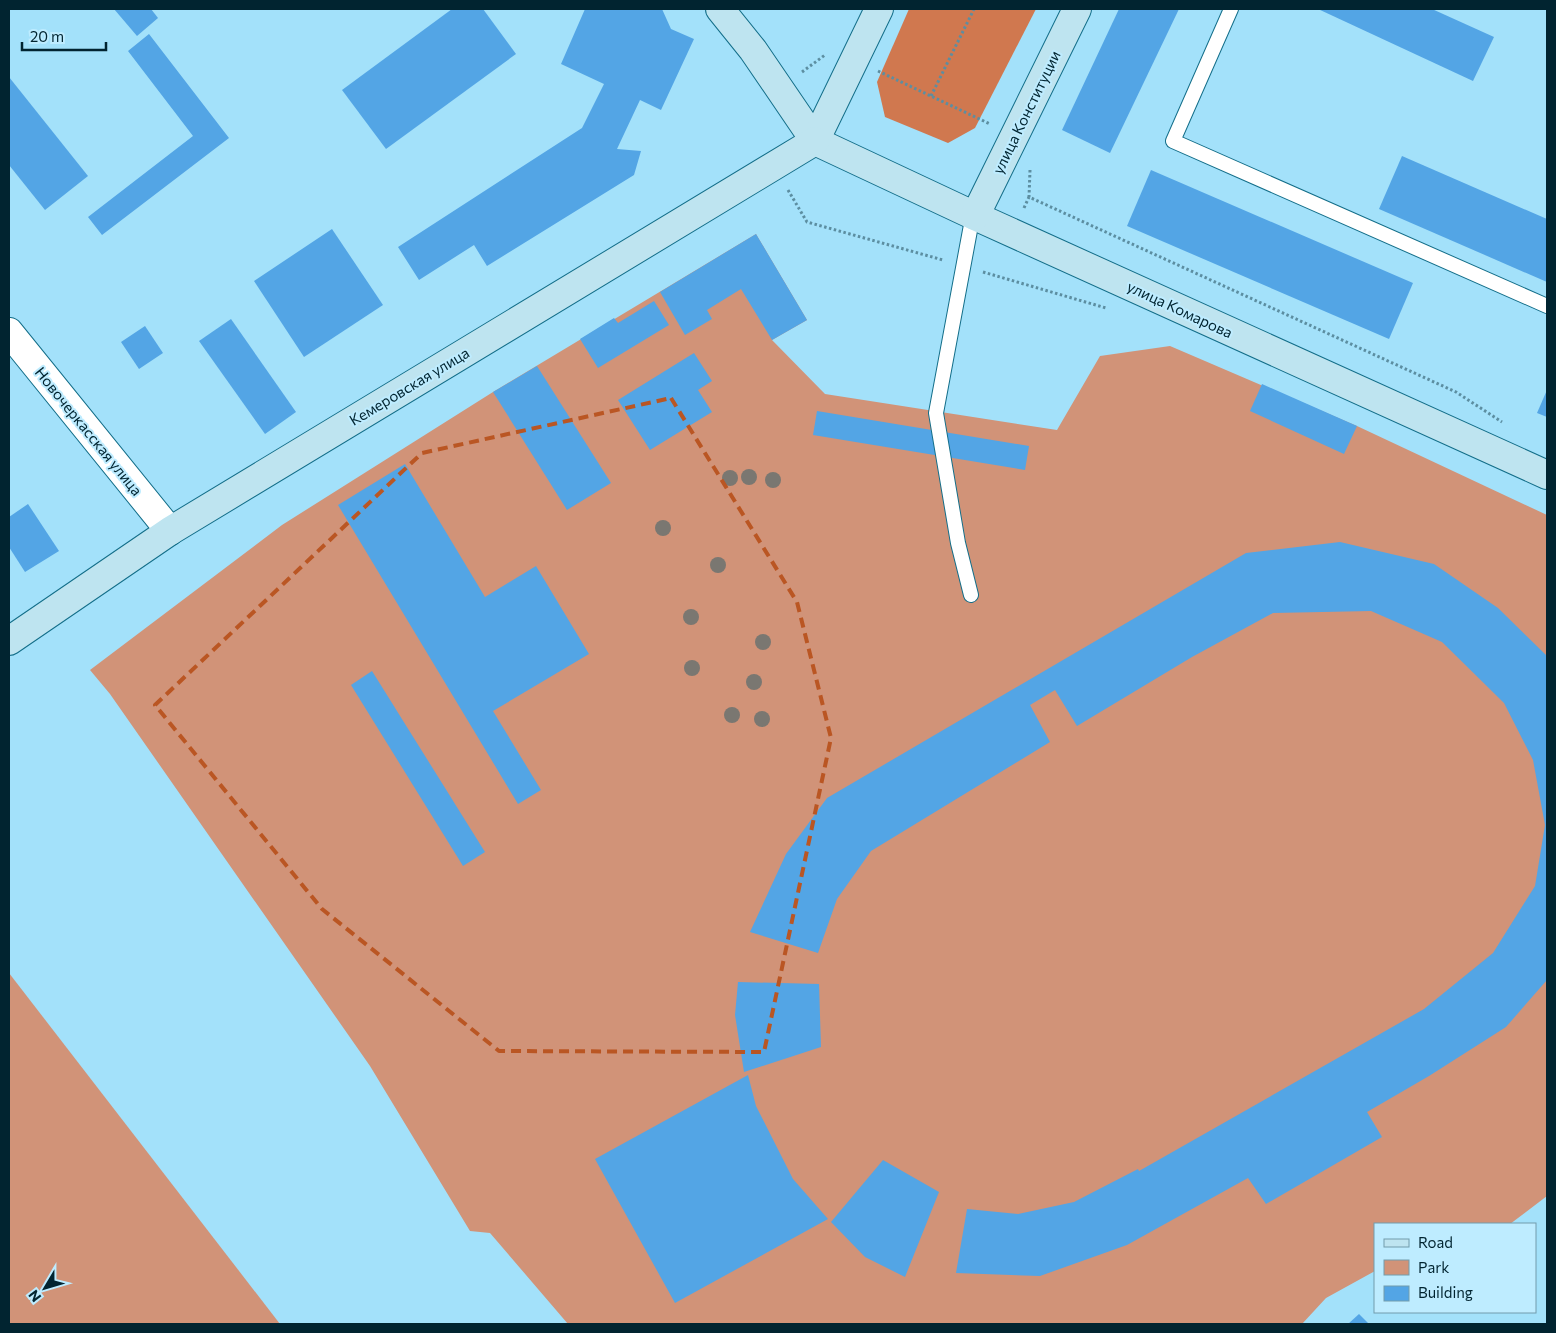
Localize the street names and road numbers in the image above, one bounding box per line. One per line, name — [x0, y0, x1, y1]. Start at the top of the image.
street label: улица Конституции — [988, 47, 1064, 177]
street label: улица Комарова — [1124, 277, 1236, 341]
street label: Кемеровская улица — [346, 343, 472, 429]
street label: Новочеркасская улица — [32, 363, 146, 499]

